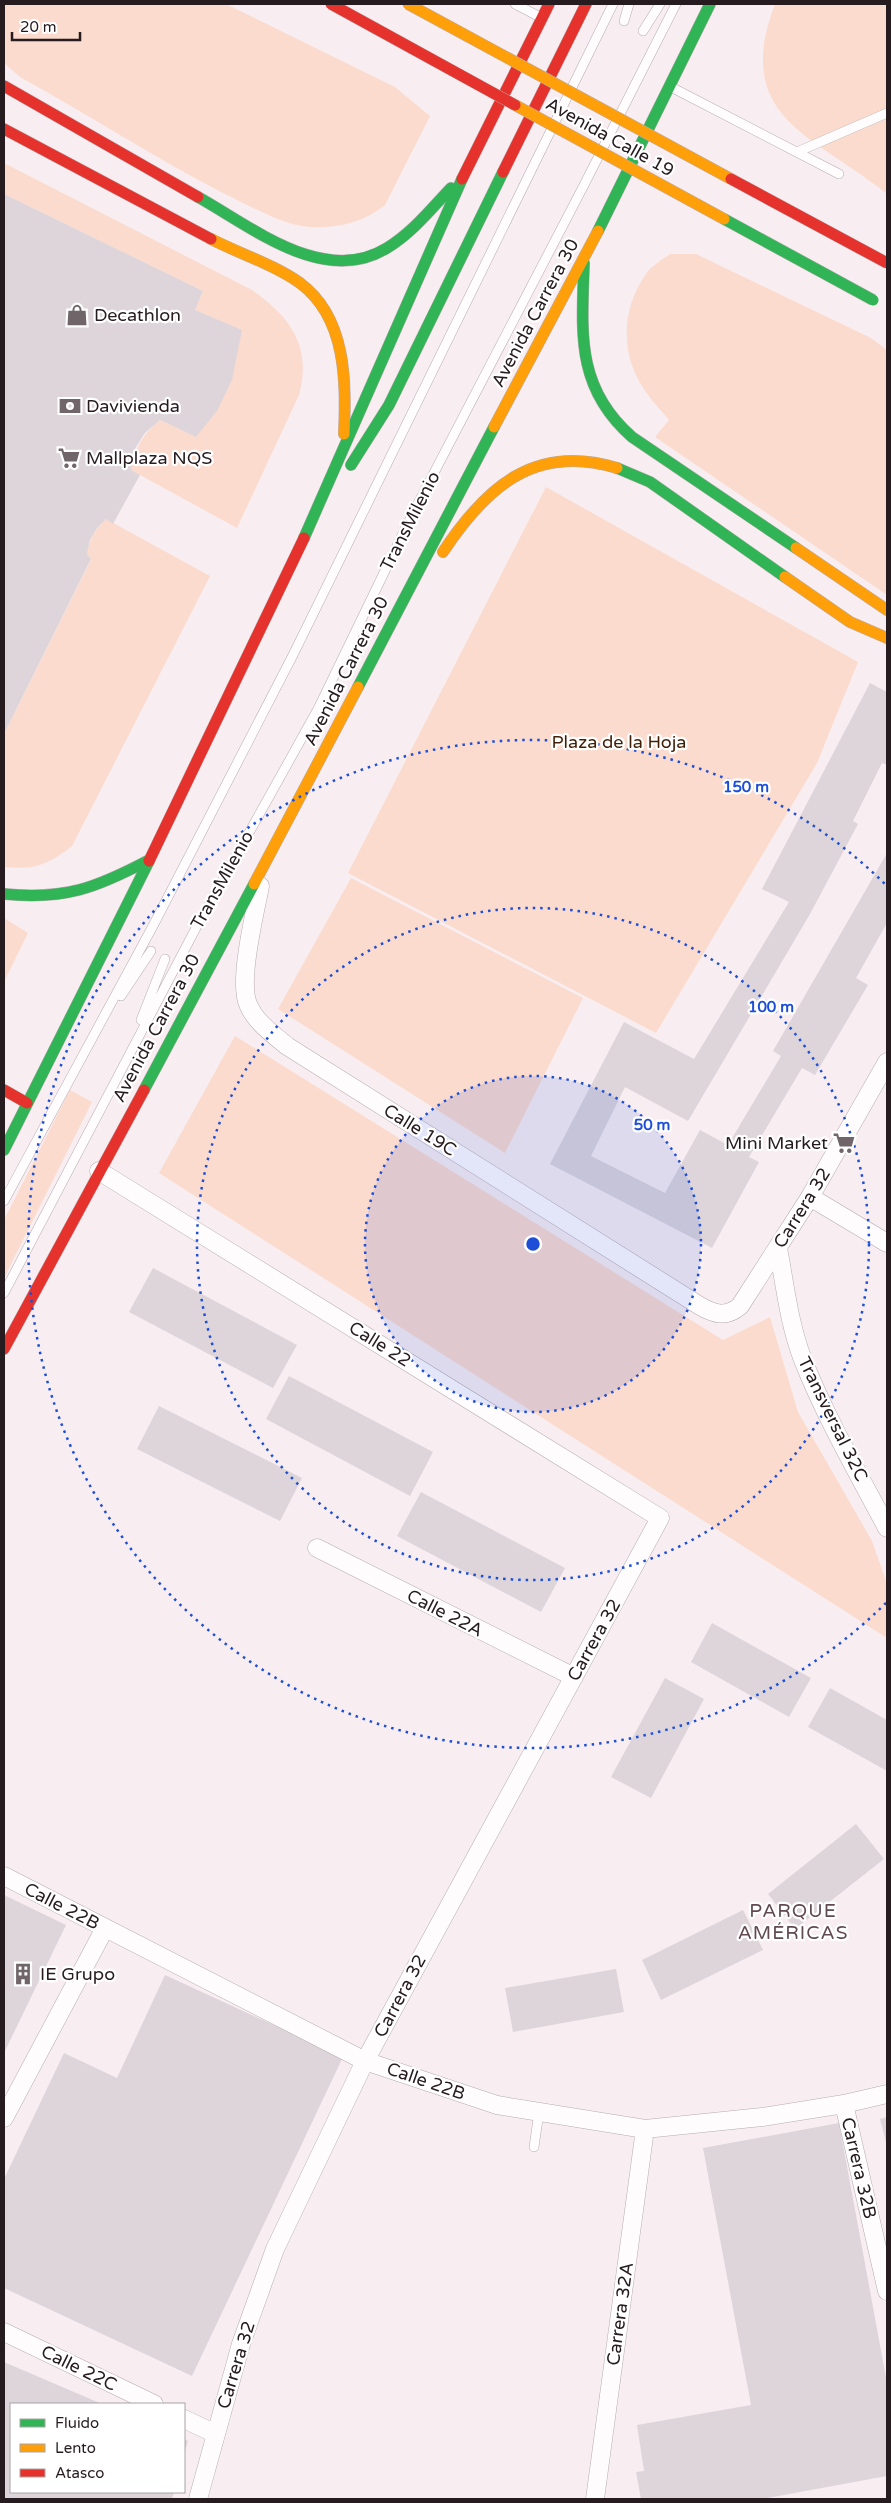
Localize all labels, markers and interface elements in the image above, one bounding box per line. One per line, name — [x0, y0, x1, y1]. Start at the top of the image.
scale bar — [12, 10, 80, 42]
text: 20 m — [20, 18, 57, 36]
street label: Avenida Calle 19 — [542, 93, 678, 181]
street label: Avenida Carrera 30 — [487, 235, 583, 391]
shop icon: Decathlon — [64, 302, 90, 328]
place label: Decathlon — [94, 304, 181, 326]
bank icon: Davivienda — [57, 393, 83, 419]
place label: Davivienda — [86, 395, 180, 417]
supermarket icon: Mallplaza NQS — [56, 445, 82, 471]
place label: Mallplaza NQS — [86, 447, 212, 469]
street label: TransMilenio — [375, 467, 445, 575]
street label: Avenida Carrera 30 — [299, 593, 393, 749]
park label: Plaza de la Hoja — [552, 731, 686, 753]
text: 150 m — [723, 778, 769, 796]
street label: TransMilenio — [186, 827, 258, 933]
street label: Avenida Carrera 30 — [108, 950, 204, 1106]
text: 100 m — [748, 998, 794, 1016]
street label: Calle 19C — [380, 1099, 460, 1161]
text: 50 m — [634, 1116, 670, 1134]
supermarket icon: Mini Market — [831, 1130, 857, 1156]
place label: Mini Market — [725, 1132, 828, 1154]
street label: Carrera 32 — [769, 1164, 835, 1252]
centre of rings — [524, 1235, 542, 1253]
street label: Calle 22 — [345, 1316, 415, 1372]
street label: Transversal 32C — [793, 1353, 873, 1485]
street label: Calle 22A — [403, 1584, 487, 1642]
street label: Carrera 32 — [562, 1595, 626, 1685]
street label: Calle 22B — [21, 1878, 103, 1934]
district label: PARQUE AMÉRICAS — [738, 1900, 848, 1944]
street label: Carrera 32 — [369, 1951, 431, 2041]
building icon: IE Grupo — [10, 1961, 36, 1987]
place label: IE Grupo — [40, 1963, 115, 1985]
street label: Calle 22B — [384, 2057, 468, 2105]
street label: Carrera 32B — [837, 2115, 881, 2221]
street label: Carrera 32A — [602, 2261, 638, 2367]
street label: Carrera 32 — [212, 2318, 260, 2412]
street label: Calle 22C — [38, 2340, 120, 2396]
legend — [10, 2403, 185, 2493]
text: Fluido — [55, 2414, 99, 2432]
text: Lento — [55, 2439, 96, 2457]
text: Atasco — [55, 2464, 104, 2482]

